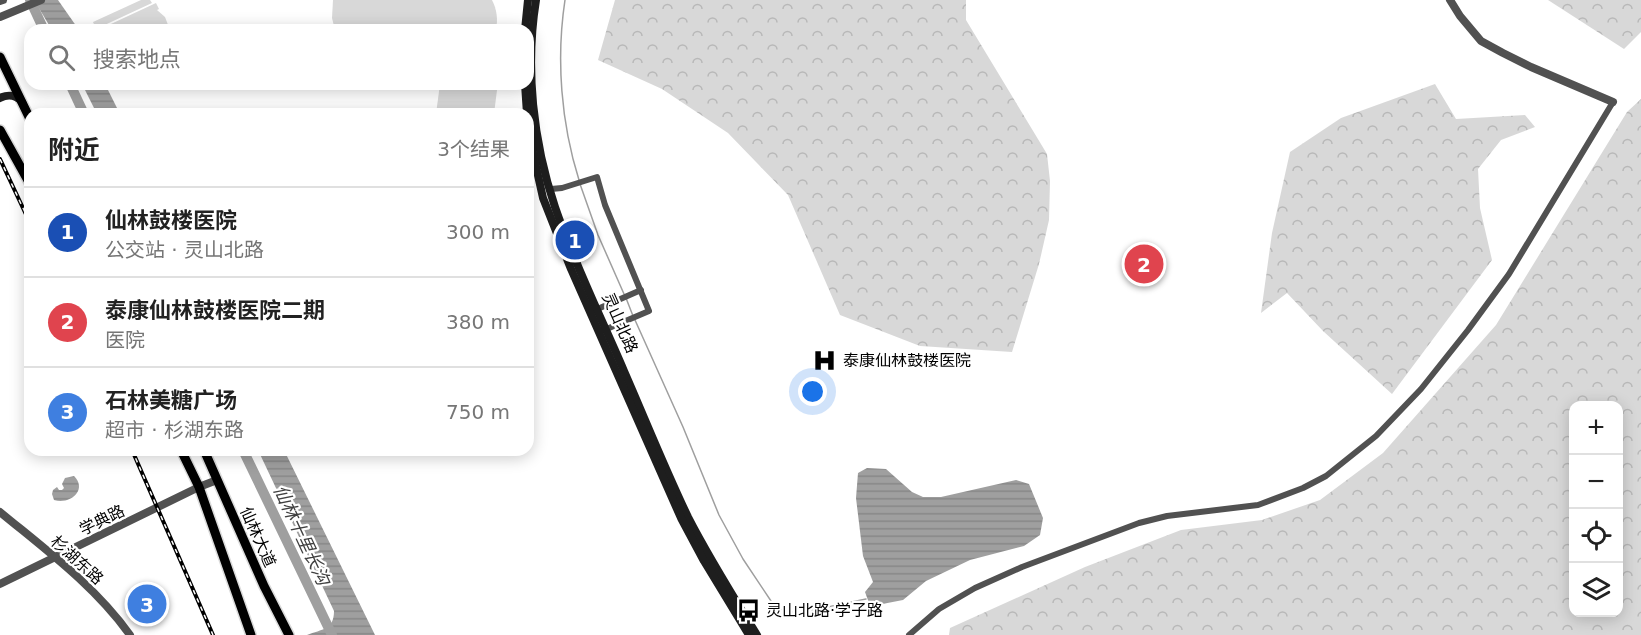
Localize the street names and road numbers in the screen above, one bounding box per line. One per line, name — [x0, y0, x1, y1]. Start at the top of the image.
street label: 灵山北路 — [598, 290, 642, 356]
street label: 学典路 — [76, 501, 128, 539]
street label: 仙林大道 — [236, 504, 280, 570]
street label: 杉湖东路 — [47, 532, 107, 588]

